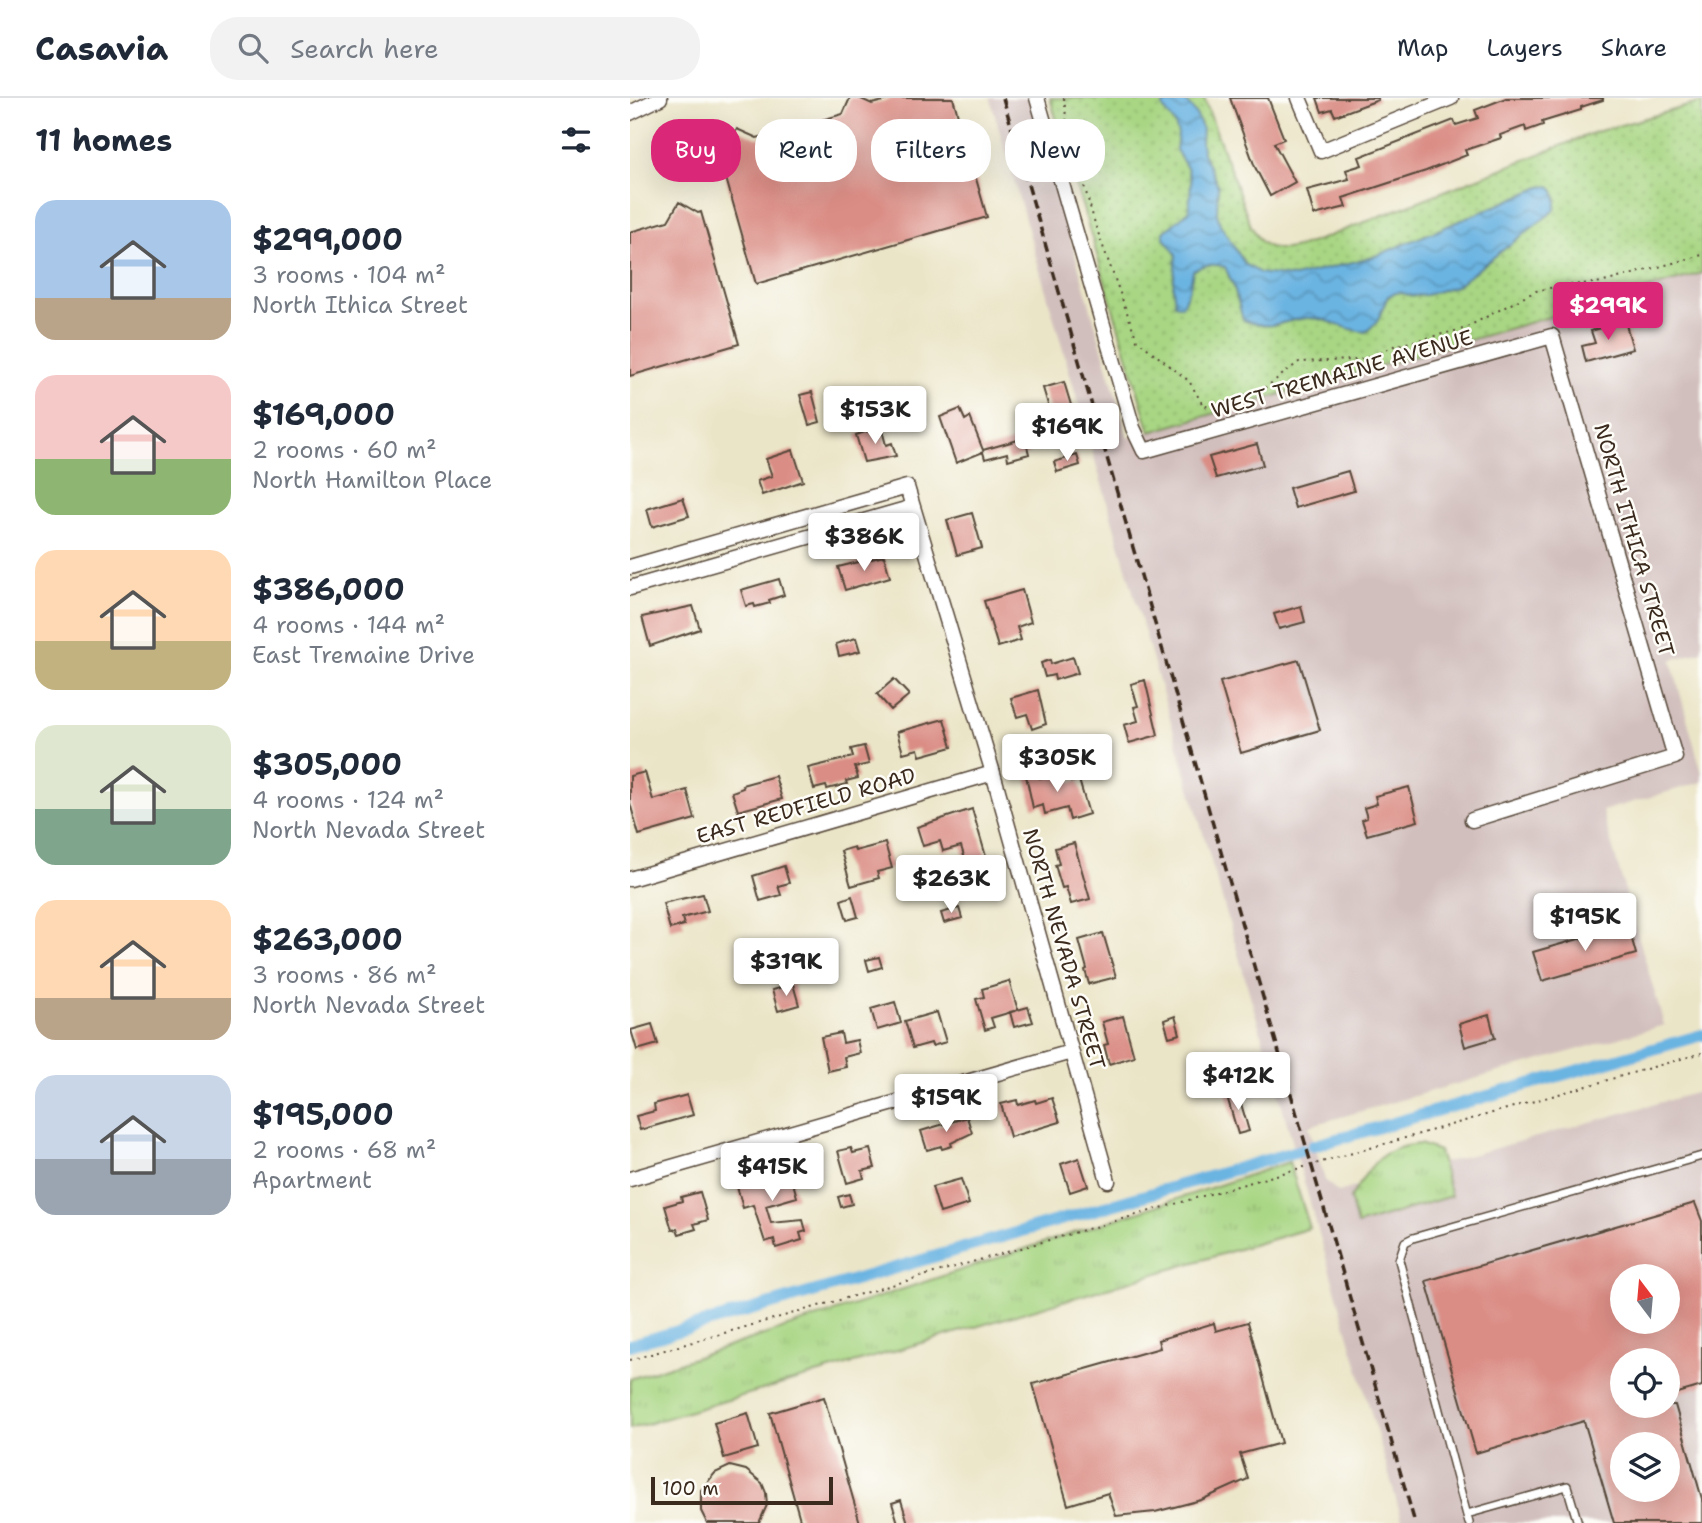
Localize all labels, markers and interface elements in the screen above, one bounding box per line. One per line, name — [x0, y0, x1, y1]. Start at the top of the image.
search box — [210, 17, 700, 80]
text: Casavia — [35, 26, 168, 71]
icon: search — [234, 29, 272, 67]
text: Search here — [290, 31, 439, 66]
text: Map — [1397, 32, 1448, 64]
text: Layers — [1486, 32, 1563, 64]
text: Share — [1601, 32, 1667, 64]
chip: Buy — [651, 119, 741, 182]
chip: Rent — [755, 119, 857, 182]
chip: Filters — [871, 119, 991, 182]
chip: New — [1005, 119, 1105, 182]
text: 11 homes — [35, 120, 172, 161]
icon: filters — [557, 121, 595, 159]
text: $299,000 — [252, 219, 403, 260]
icon: home — [91, 228, 175, 312]
text: 3 rooms · 104 m² — [252, 260, 445, 290]
pin: $299K — [1559, 282, 1657, 342]
text: North Ithica Street — [252, 290, 468, 320]
text: $299K — [1569, 290, 1647, 320]
street label: WEST TREMAINE AVENUE — [1208, 323, 1476, 425]
pin: $153K — [826, 386, 924, 446]
text: $169,000 — [252, 394, 395, 435]
text: $153K — [839, 394, 911, 424]
icon: home — [91, 403, 175, 487]
pin: $169K — [1018, 404, 1116, 463]
text: $169K — [1031, 411, 1103, 441]
street label: NORTH ITHICA STREET — [1587, 420, 1681, 660]
text: 2 rooms · 60 m² — [252, 435, 437, 465]
text: North Hamilton Place — [252, 465, 492, 495]
pin: $386K — [815, 514, 913, 573]
text: $386K — [824, 521, 904, 551]
text: $386,000 — [252, 569, 405, 610]
icon: home — [91, 578, 175, 662]
text: 4 rooms · 144 m² — [252, 610, 445, 640]
text: East Tremaine Drive — [252, 640, 475, 670]
pin: $305K — [1008, 734, 1106, 794]
text: $305K — [1018, 742, 1096, 772]
text: $305,000 — [252, 744, 402, 785]
icon: home — [91, 753, 175, 837]
street label: EAST REDFIELD ROAD — [693, 761, 919, 851]
text: 4 rooms · 124 m² — [252, 785, 444, 815]
text: North Nevada Street — [252, 815, 485, 845]
street label: NORTH NEVADA STREET — [1016, 825, 1112, 1073]
pin: $263K — [902, 856, 1000, 915]
text: $263K — [912, 863, 990, 893]
pin: $195K — [1536, 894, 1634, 953]
text: $195K — [1549, 901, 1621, 931]
text: $263,000 — [252, 919, 403, 960]
icon: home — [91, 928, 175, 1012]
pin: $319K — [737, 939, 835, 998]
text: $319K — [750, 946, 822, 976]
text: 3 rooms · 86 m² — [252, 960, 437, 990]
text: North Nevada Street — [252, 990, 485, 1020]
pin: $412K — [1189, 1052, 1287, 1112]
text: $412K — [1202, 1060, 1274, 1090]
pin: $159K — [897, 1074, 995, 1134]
text: $159K — [910, 1082, 982, 1112]
text: $195,000 — [252, 1094, 394, 1135]
icon: home — [91, 1103, 175, 1187]
text: 2 rooms · 68 m² — [252, 1135, 436, 1165]
pin: $415K — [723, 1144, 821, 1203]
text: $415K — [737, 1151, 807, 1181]
text: Apartment — [252, 1165, 372, 1195]
north arrow — [1610, 1264, 1680, 1334]
map controls — [1610, 1264, 1680, 1502]
button: locate — [1610, 1348, 1680, 1418]
button: layers — [1610, 1432, 1680, 1502]
scale bar — [651, 1474, 833, 1506]
text: 100 m — [662, 1476, 719, 1501]

